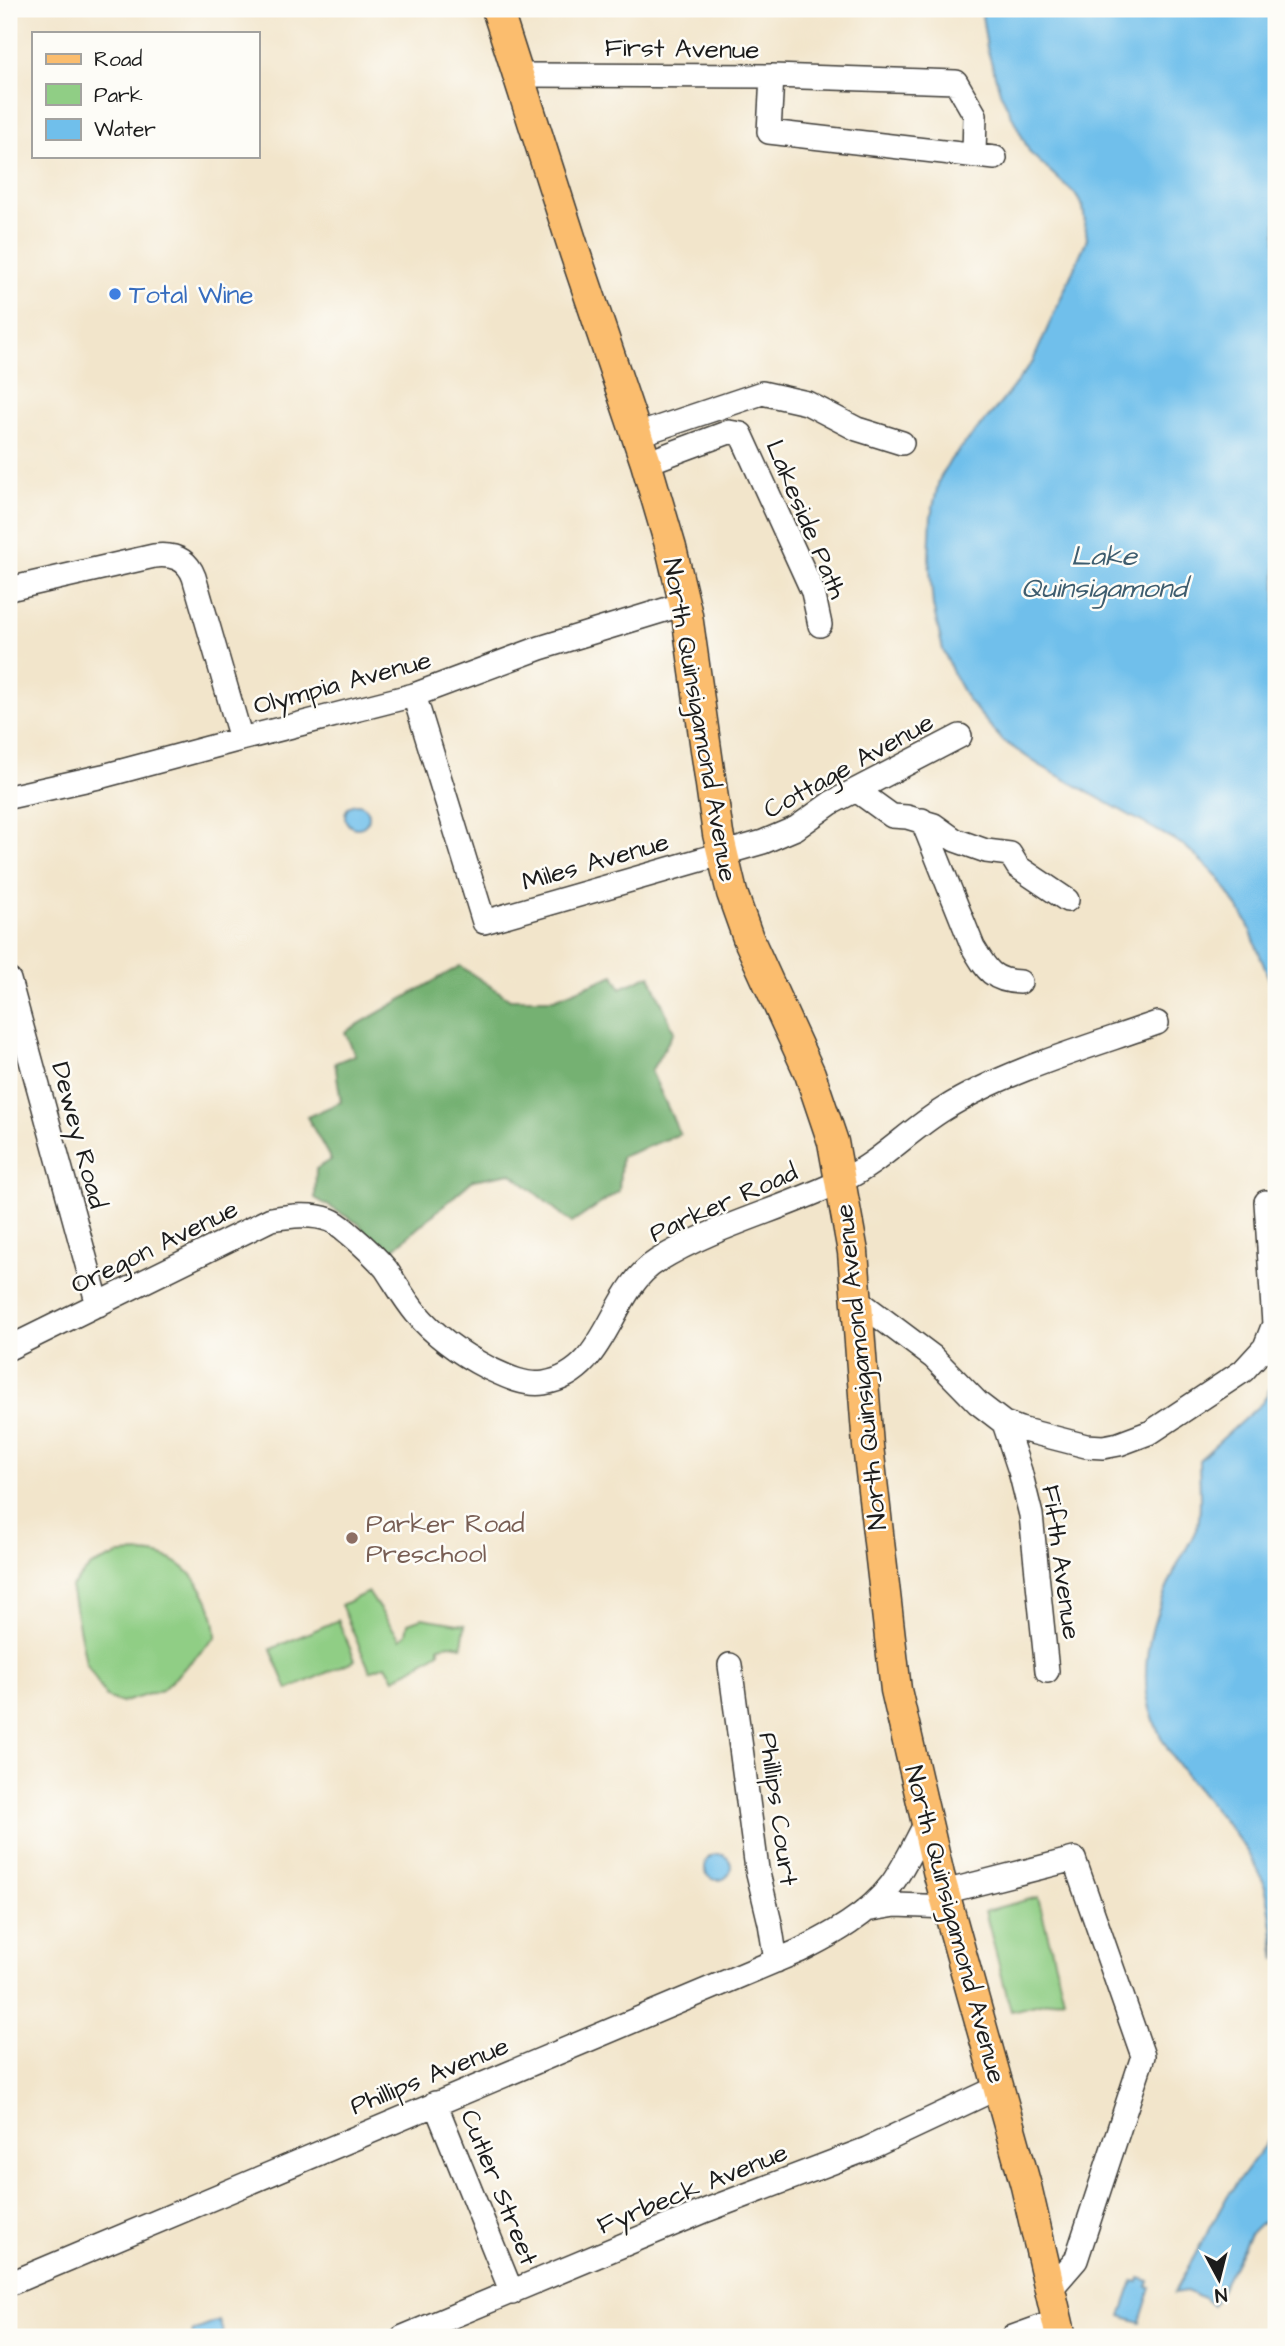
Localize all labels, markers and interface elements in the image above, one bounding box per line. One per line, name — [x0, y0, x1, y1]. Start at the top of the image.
street label: First Avenue — [604, 30, 760, 68]
legend — [32, 32, 259, 158]
text: Road — [94, 45, 142, 74]
text: Park — [94, 81, 143, 110]
text: Water — [94, 115, 156, 144]
place label: Total Wine — [129, 277, 254, 313]
marker: Total Wine — [107, 286, 123, 302]
street label: Lakeside Path — [756, 434, 856, 604]
water label: Lake Quinsigamond — [1021, 537, 1192, 609]
street label: North Quinsigamond Avenue — [652, 556, 746, 885]
street label: Olympia Avenue — [249, 642, 436, 726]
street label: Cottage Avenue — [757, 704, 941, 829]
street label: Miles Avenue — [517, 824, 673, 900]
street label: Dewey Road — [40, 1058, 116, 1213]
street label: Parker Road — [644, 1154, 803, 1252]
street label: Oregon Avenue — [65, 1191, 245, 1305]
street label: North Quinsigamond Avenue — [826, 1202, 898, 1532]
street label: Fifth Avenue — [1032, 1483, 1090, 1642]
place label: Parker Road Preschool — [366, 1506, 525, 1572]
marker: Parker Road Preschool — [344, 1530, 360, 1546]
street label: Phillips Court — [749, 1730, 807, 1889]
street label: North Quinsigamond Avenue — [893, 1761, 1015, 2088]
street label: Phillips Avenue — [345, 2028, 514, 2124]
street label: Cutler Street — [451, 2104, 547, 2271]
street label: Fyrbeck Avenue — [592, 2134, 794, 2245]
north arrow — [1184, 2244, 1254, 2314]
text: N — [1213, 2280, 1228, 2309]

